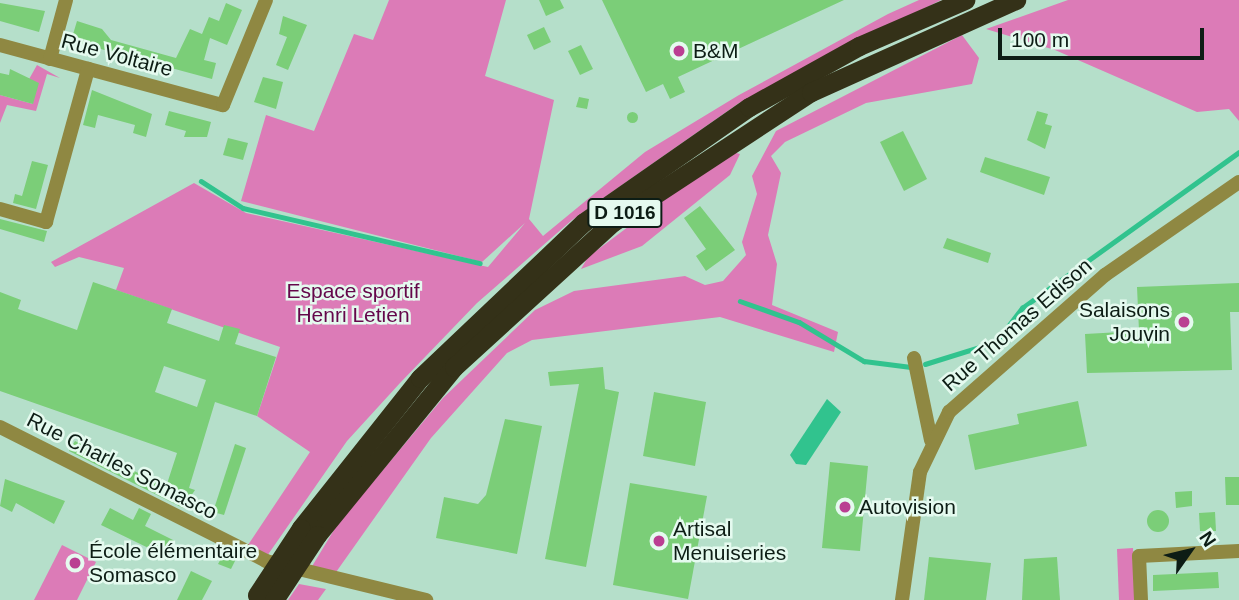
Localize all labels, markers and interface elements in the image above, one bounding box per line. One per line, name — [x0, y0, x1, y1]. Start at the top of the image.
scale bar — [1001, 14, 1208, 58]
street label: Rue Voltaire — [58, 28, 176, 82]
text: 100 m — [1011, 28, 1069, 51]
place label: B&M — [693, 38, 739, 64]
marker: B&M — [671, 43, 687, 59]
road number: D 1016 — [586, 197, 664, 228]
street label: Rue Thomas Edison — [937, 253, 1097, 397]
park label: Espace sportif Henri Letien — [286, 278, 420, 328]
place label: Salaisons Jouvin — [1079, 297, 1170, 347]
marker: Salaisons Jouvin — [1176, 314, 1192, 330]
street label: Rue Charles Somasco — [23, 407, 221, 525]
place label: Autovision — [859, 494, 956, 520]
marker: Autovision — [837, 499, 853, 515]
place label: Artisal Menuiseries — [673, 516, 786, 566]
north arrow — [1155, 516, 1225, 586]
text: N — [1195, 527, 1220, 551]
marker: Artisal Menuiseries — [651, 533, 667, 549]
place label: École élémentaire Somasco — [89, 538, 257, 588]
marker: École élémentaire Somasco — [67, 555, 83, 571]

